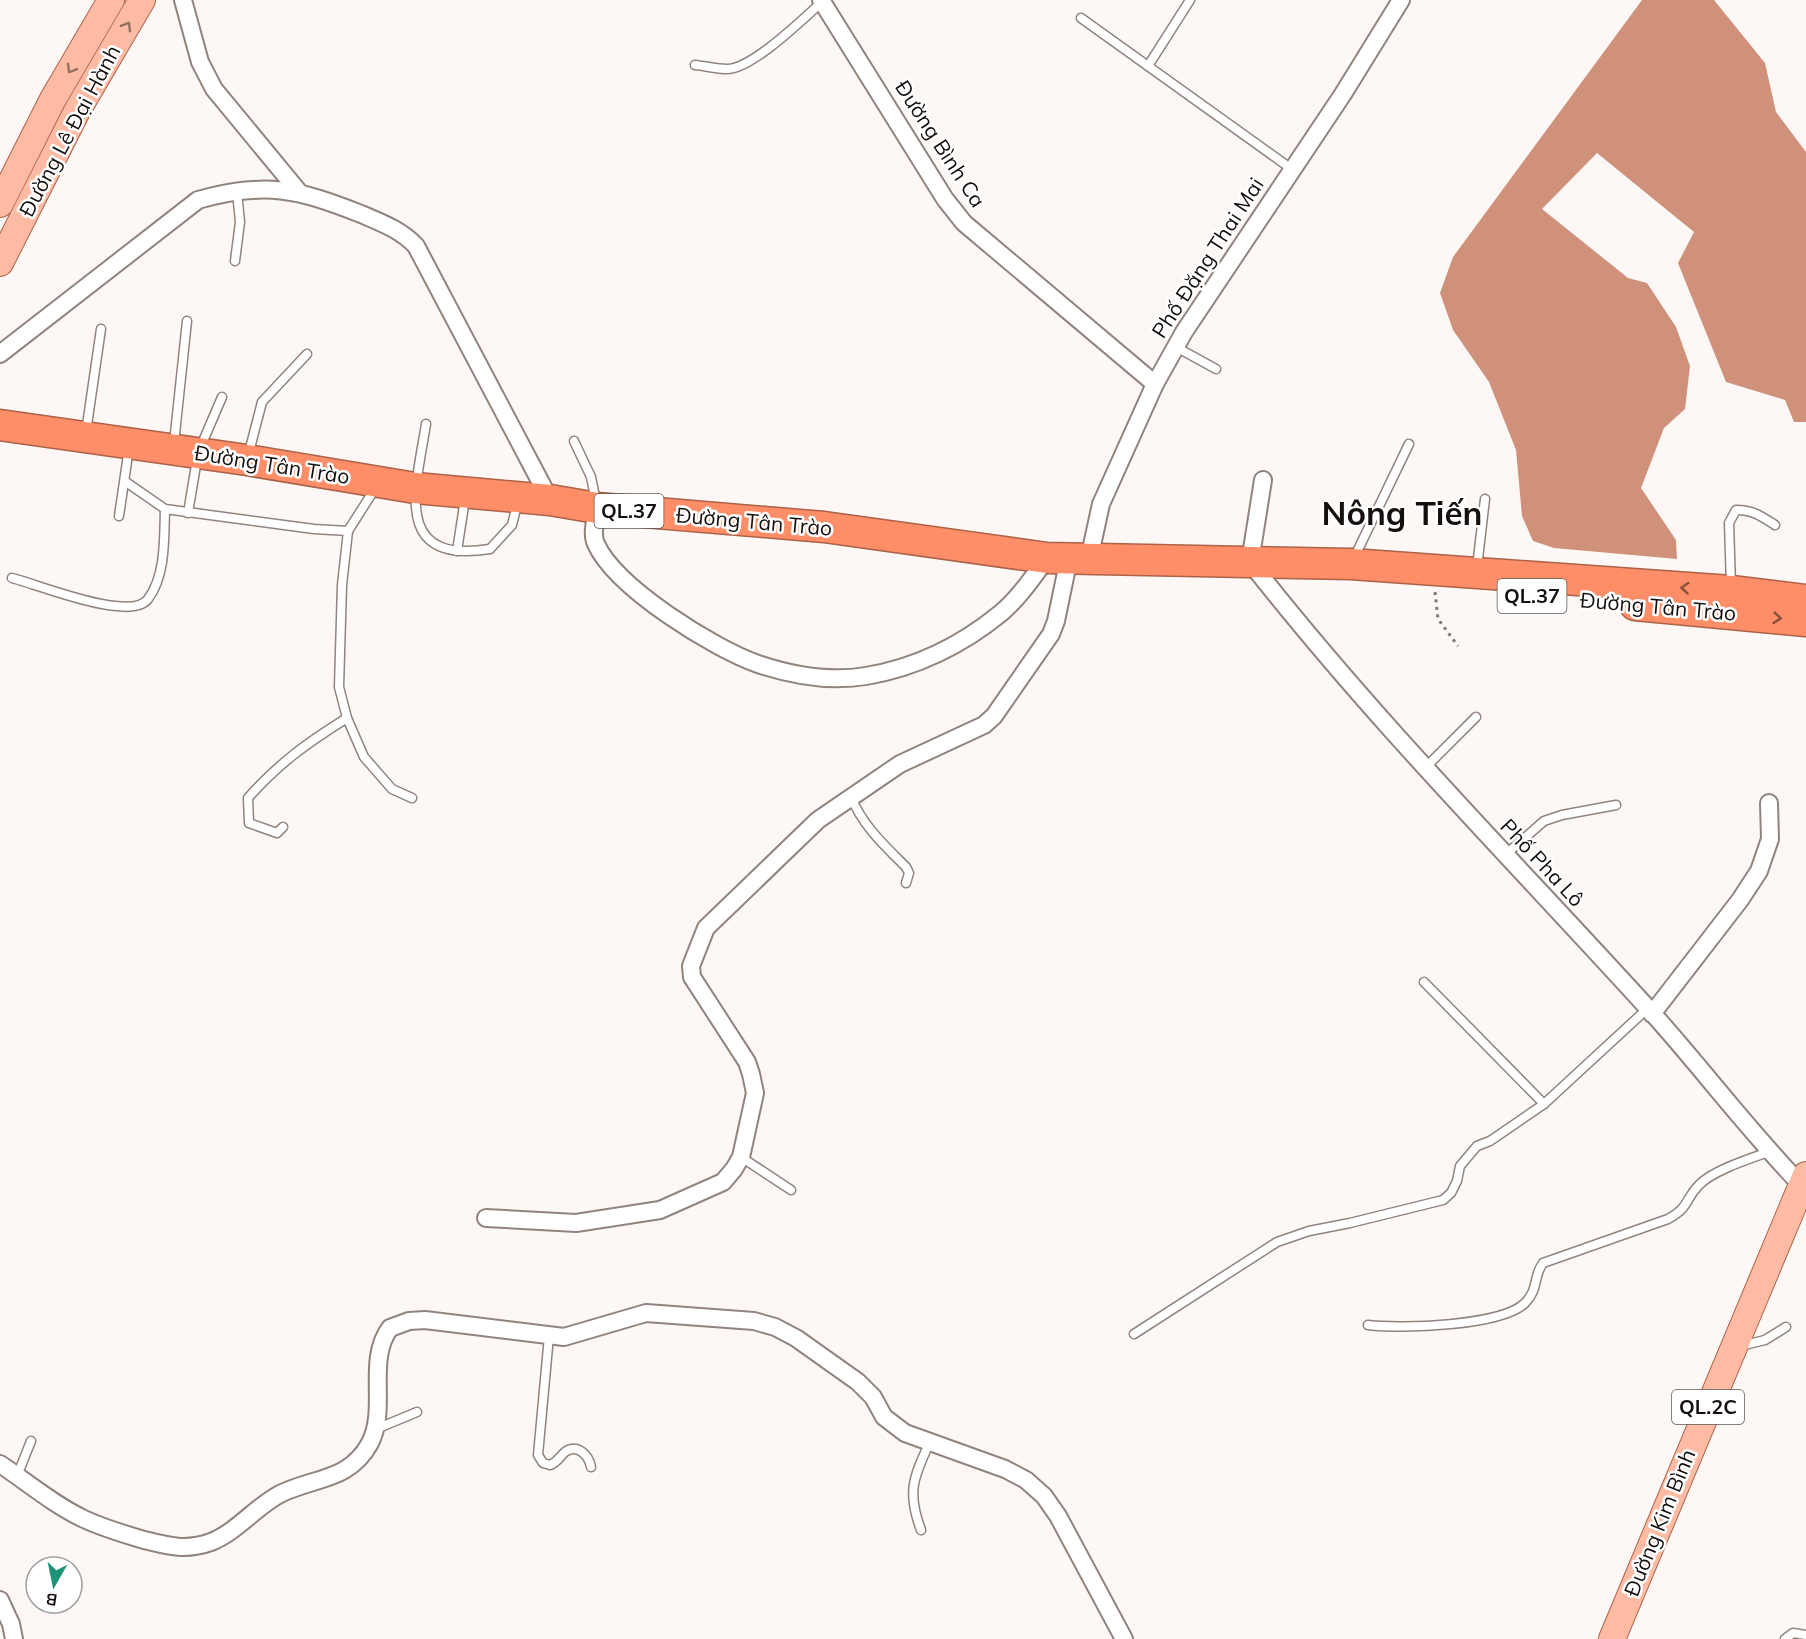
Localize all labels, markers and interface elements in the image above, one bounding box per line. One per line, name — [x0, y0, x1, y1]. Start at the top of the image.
one-way arrow — [120, 22, 131, 32]
street label: Đường Lê Đại Hành — [13, 40, 125, 221]
one-way arrow — [67, 62, 78, 73]
street label: Đường Bình Ca — [890, 75, 992, 212]
street label: Phố Đặng Thai Mai — [1146, 172, 1269, 342]
street label: Đường Tân Trào — [193, 439, 352, 489]
district label: Nông Tiến — [1322, 492, 1482, 533]
road number: QL.37 — [594, 494, 664, 528]
street label: Đường Tân Trào — [675, 501, 833, 541]
road number: QL.37 — [1498, 579, 1567, 613]
one-way arrow — [1681, 581, 1690, 594]
street label: Đường Tân Trào — [1579, 586, 1737, 626]
one-way arrow — [1773, 611, 1782, 624]
street label: Phố Pha Lô — [1495, 813, 1590, 912]
road number: QL.2C — [1672, 1390, 1744, 1424]
street label: Đường Kim Bình — [1618, 1445, 1700, 1600]
north arrow — [24, 1555, 84, 1615]
text: B — [45, 1589, 59, 1611]

